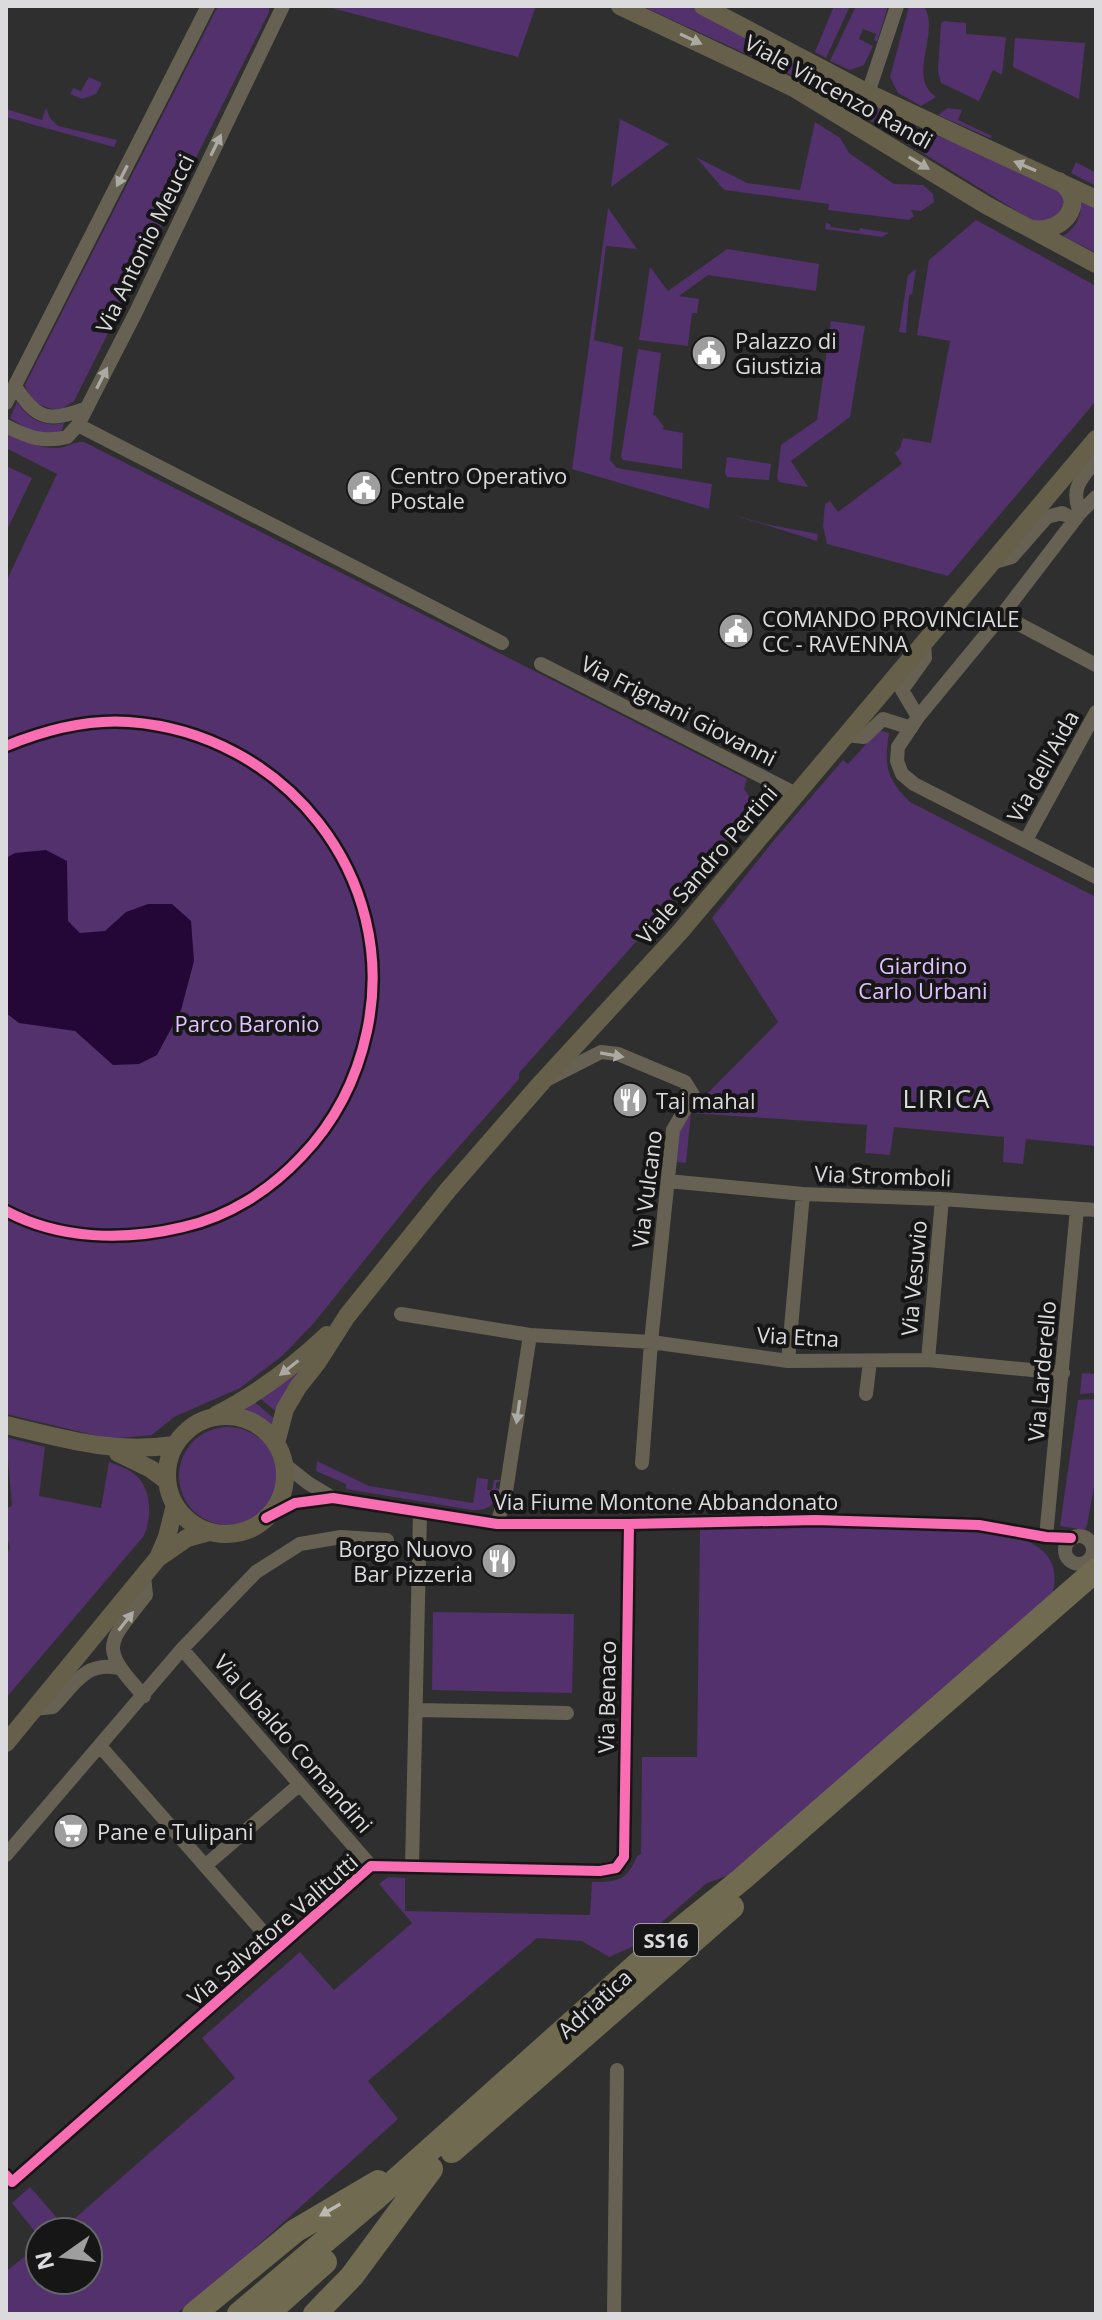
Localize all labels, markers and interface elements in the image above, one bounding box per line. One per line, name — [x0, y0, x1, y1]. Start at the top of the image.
street label: Viale Vincenzo Randi — [740, 27, 938, 155]
one-way arrow — [679, 32, 703, 46]
one-way arrow — [209, 133, 223, 156]
street label: Via Antonio Meucci — [88, 149, 200, 337]
one-way arrow — [908, 156, 930, 170]
one-way arrow — [1013, 160, 1037, 173]
one-way arrow — [115, 164, 129, 187]
place label: Palazzo di Giustizia — [735, 325, 837, 380]
public building icon: Palazzo di Giustizia — [690, 334, 728, 372]
one-way arrow — [95, 367, 108, 390]
place label: Centro Operativo Postale — [390, 460, 567, 515]
public building icon: Centro Operativo Postale — [345, 469, 383, 507]
place label: COMANDO PROVINCIALE CC - RAVENNA — [762, 603, 1019, 658]
public building icon: COMANDO PROVINCIALE CC - RAVENNA — [717, 612, 755, 650]
street label: Via Frignani Giovanni — [576, 648, 782, 772]
street label: Via dell'Aida — [999, 705, 1085, 827]
street label: Viale Sandro Pertini — [629, 778, 783, 950]
park label: Giardino Carlo Urbani — [858, 950, 988, 1005]
park label: Parco Baronio — [175, 1008, 319, 1038]
one-way arrow — [600, 1049, 625, 1061]
district label: LIRICA — [903, 1080, 991, 1116]
restaurant icon: Taj mahal — [611, 1081, 649, 1119]
place label: Taj mahal — [656, 1085, 755, 1115]
street label: Via Vulcano — [624, 1128, 668, 1250]
street label: Via Stromboli — [814, 1158, 952, 1192]
street label: Via Vesuvio — [893, 1219, 933, 1337]
street label: Via Larderello — [1020, 1300, 1062, 1442]
street label: Via Etna — [756, 1319, 840, 1353]
one-way arrow — [279, 1360, 299, 1376]
one-way arrow — [512, 1400, 524, 1425]
street label: Via Fiume Montone Abbandonato — [494, 1486, 838, 1516]
place label: Borgo Nuovo Bar Pizzeria — [338, 1533, 473, 1588]
restaurant icon: Borgo Nuovo Bar Pizzeria — [480, 1542, 518, 1580]
one-way arrow — [117, 1611, 133, 1631]
street label: Via Benaco — [590, 1640, 622, 1754]
street label: Via Ubaldo Comandini — [208, 1647, 380, 1839]
supermarket icon: Pane e Tulipani — [52, 1812, 90, 1850]
place label: Pane e Tulipani — [97, 1816, 254, 1846]
street label: Via Salvatore Valitutti — [180, 1847, 364, 2011]
road number: SS16 — [634, 1924, 698, 1956]
street label: Adriatica — [550, 1962, 638, 2044]
one-way arrow — [319, 2203, 341, 2217]
north arrow — [24, 2216, 104, 2296]
text: N — [27, 2249, 60, 2273]

